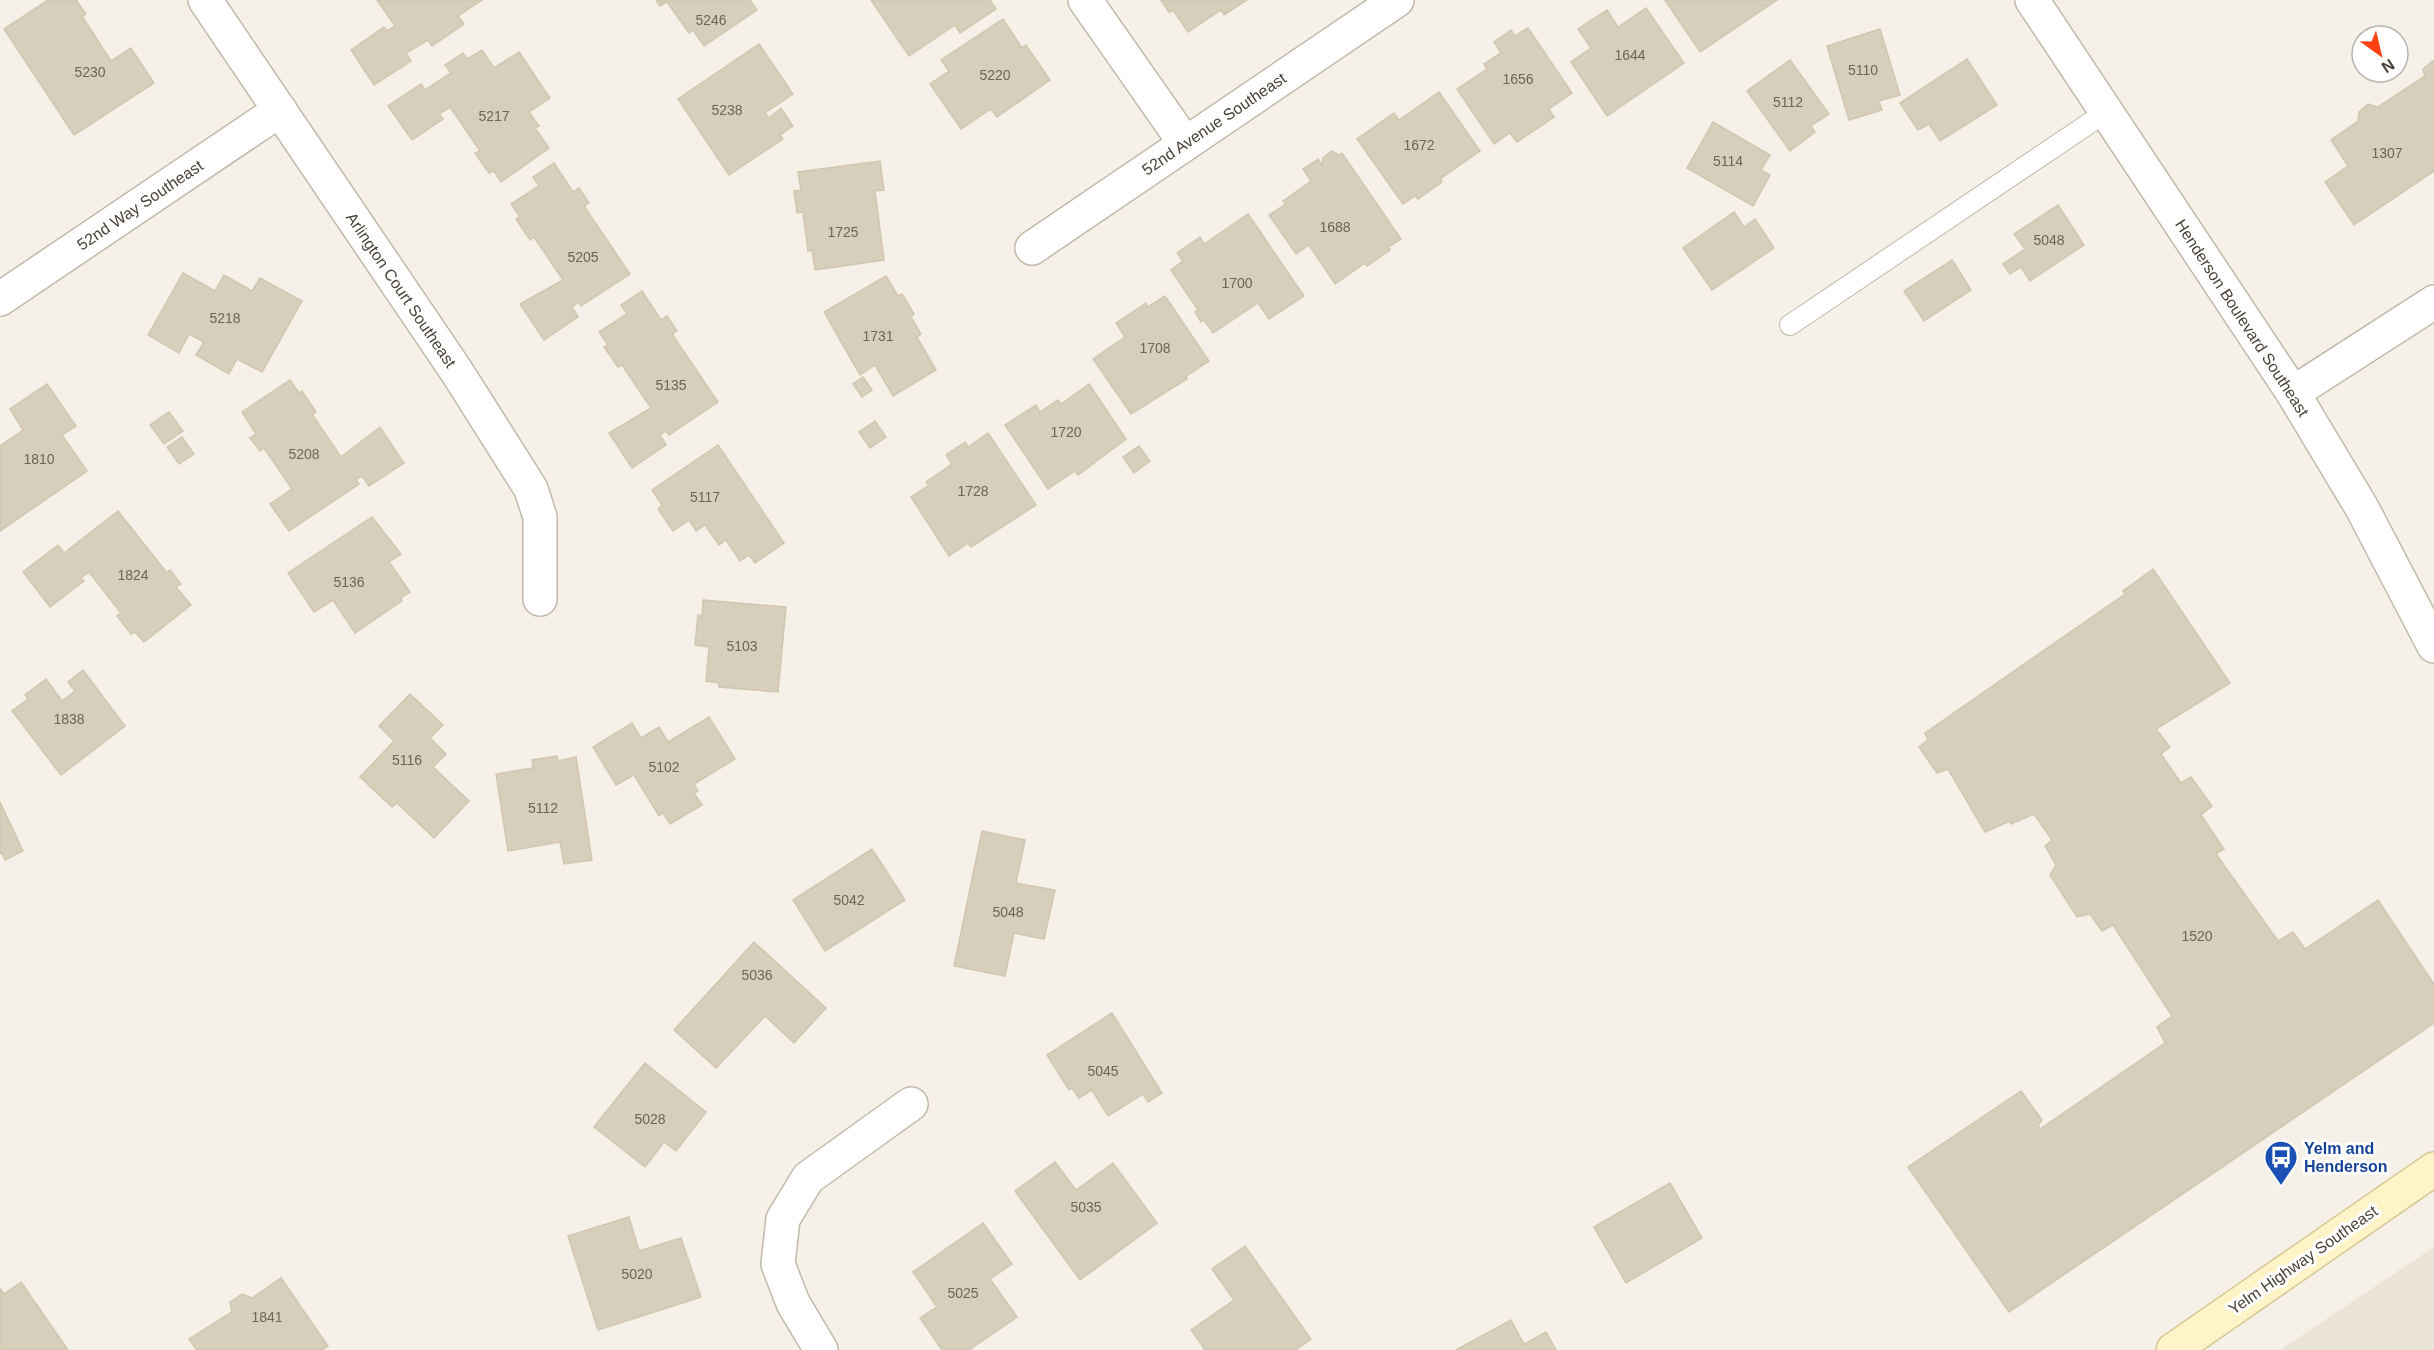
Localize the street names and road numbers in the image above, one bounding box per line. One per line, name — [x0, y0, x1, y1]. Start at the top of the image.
street label: 52nd Avenue Southeast — [1139, 69, 1290, 178]
street label: 52nd Way Southeast — [74, 156, 207, 253]
street label: Arlington Court Southeast — [343, 209, 460, 371]
street label: Henderson Boulevard Southeast — [2172, 216, 2312, 420]
street label: Yelm Highway Southeast — [2226, 1202, 2381, 1318]

